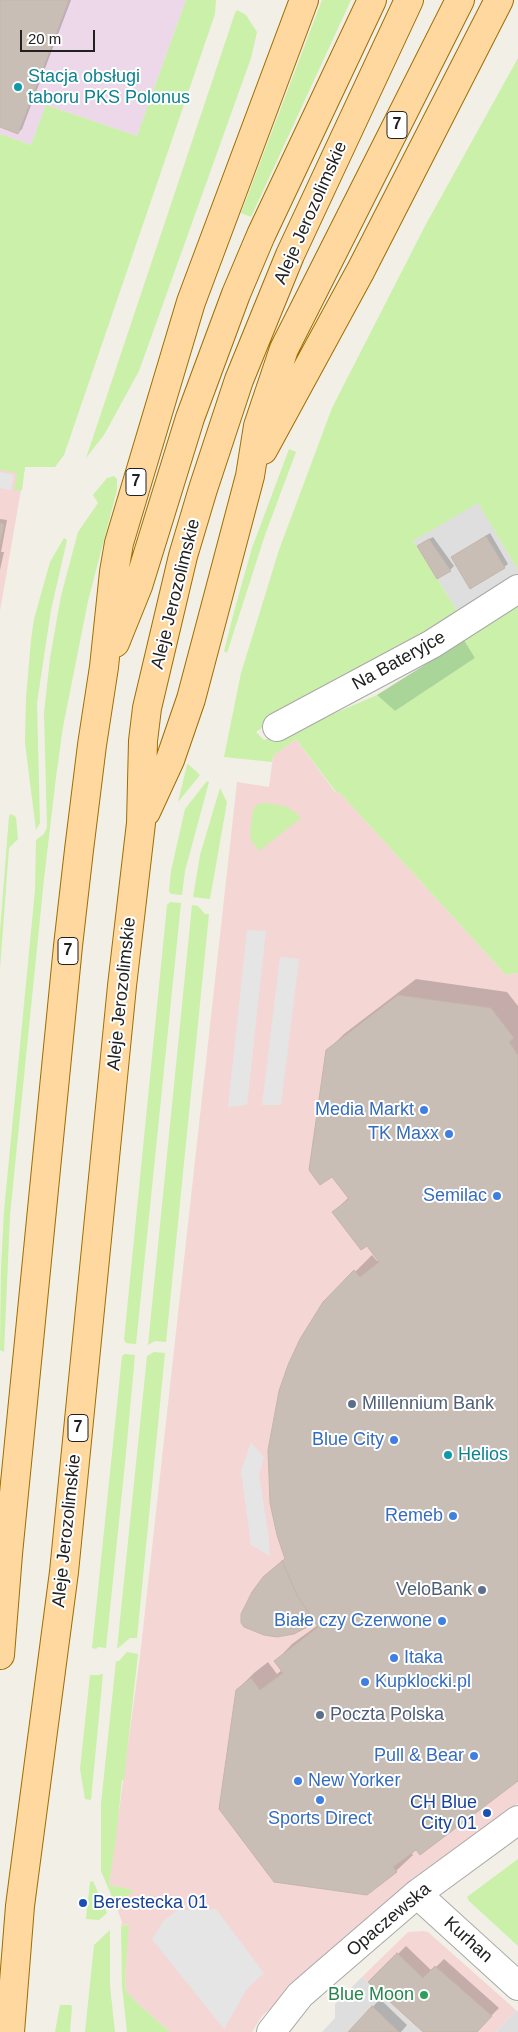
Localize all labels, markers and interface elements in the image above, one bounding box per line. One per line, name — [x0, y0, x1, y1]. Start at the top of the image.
scale bar — [22, 20, 98, 52]
text: 20 m — [28, 30, 61, 47]
place label: Stacja obsługi taboru PKS Polonus — [28, 66, 190, 108]
marker: Stacja obsługi taboru PKS Polonus — [12, 81, 24, 93]
road number: 7 — [387, 112, 407, 138]
street label: Aleje Jerozolimskie — [270, 138, 352, 288]
road number: 7 — [126, 468, 146, 496]
street label: Aleje Jerozolimskie — [147, 517, 205, 671]
street label: Na Bateryjce — [349, 627, 449, 695]
street label: Aleje Jerozolimskie — [103, 916, 141, 1072]
road number: 7 — [58, 938, 78, 964]
place label: Media Markt — [315, 1099, 414, 1121]
marker: Media Markt — [418, 1104, 430, 1116]
place label: TK Maxx — [368, 1123, 439, 1145]
marker: TK Maxx — [443, 1128, 455, 1140]
place label: Semilac — [423, 1185, 487, 1207]
marker: Semilac — [491, 1190, 503, 1202]
place label: Millennium Bank — [362, 1393, 494, 1415]
marker: Millennium Bank — [346, 1398, 358, 1410]
road number: 7 — [68, 1415, 88, 1442]
place label: Blue City — [312, 1429, 384, 1451]
marker: Blue City — [388, 1434, 400, 1446]
place label: Helios — [458, 1444, 508, 1466]
marker: Helios — [442, 1449, 454, 1461]
street label: Aleje Jerozolimskie — [48, 1453, 86, 1609]
place label: Remeb — [385, 1505, 443, 1527]
marker: Remeb — [447, 1510, 459, 1522]
place label: VeloBank — [396, 1579, 472, 1601]
marker: VeloBank — [476, 1584, 488, 1596]
place label: Białe czy Czerwone — [274, 1610, 432, 1632]
marker: Białe czy Czerwone — [436, 1615, 448, 1627]
place label: Itaka — [404, 1647, 443, 1669]
marker: Itaka — [388, 1652, 400, 1664]
place label: Kupklocki.pl — [375, 1671, 471, 1693]
marker: Kupklocki.pl — [359, 1676, 371, 1688]
place label: Poczta Polska — [330, 1704, 444, 1726]
marker: Poczta Polska — [314, 1709, 326, 1721]
place label: Pull & Bear — [374, 1745, 464, 1767]
marker: Pull & Bear — [468, 1750, 480, 1762]
place label: New Yorker — [308, 1770, 400, 1792]
marker: New Yorker — [292, 1775, 304, 1787]
place label: CH Blue City 01 — [410, 1792, 477, 1835]
marker: Sports Direct — [314, 1794, 326, 1806]
marker: CH Blue City 01 — [481, 1807, 493, 1819]
place label: Sports Direct — [268, 1808, 372, 1830]
street label: Opaczewska — [343, 1879, 435, 1961]
place label: Berestecka 01 — [93, 1892, 208, 1914]
marker: Berestecka 01 — [77, 1897, 89, 1909]
street label: Kurhan — [439, 1913, 497, 1967]
place label: Blue Moon — [328, 1984, 414, 2006]
marker: Blue Moon — [418, 1989, 430, 2001]

